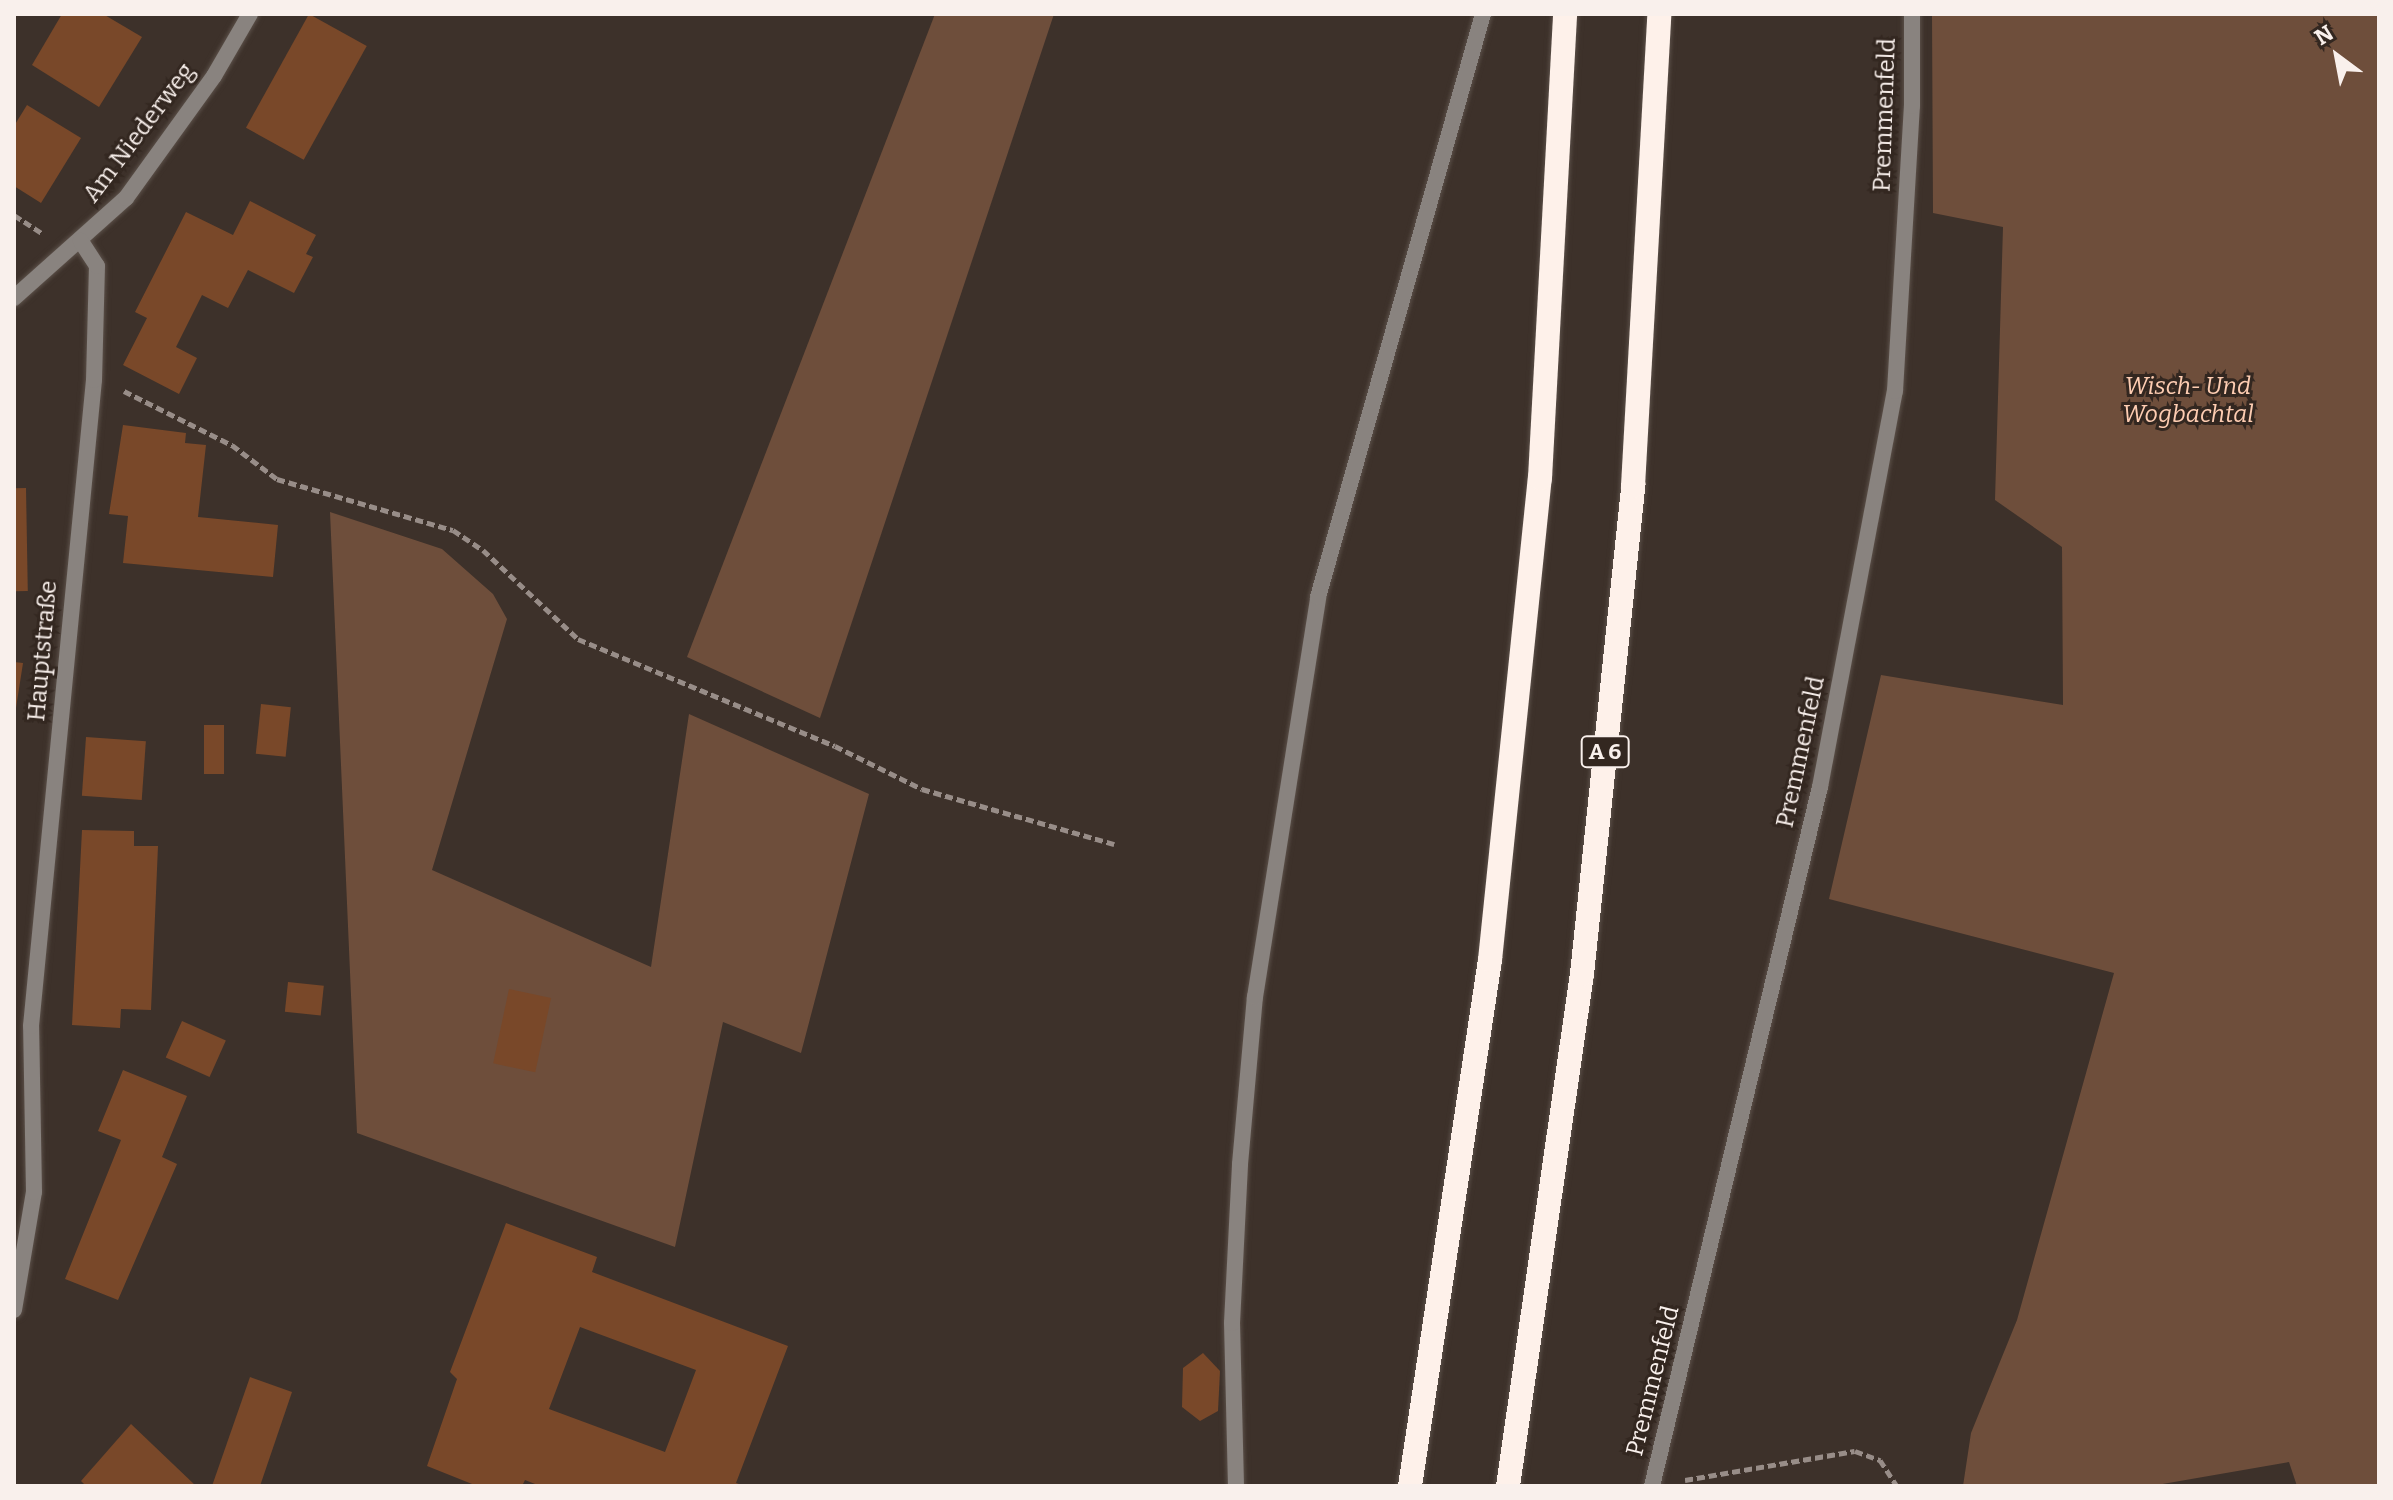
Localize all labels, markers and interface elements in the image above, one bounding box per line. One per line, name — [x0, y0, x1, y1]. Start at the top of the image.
north arrow — [2297, 16, 2377, 96]
text: N — [2310, 19, 2338, 51]
street label: Premmenfeld — [1868, 38, 1902, 192]
street label: Am Niederweg — [77, 58, 201, 208]
park label: Wisch- Und Wogbachtal — [2122, 373, 2254, 429]
street label: Hauptstraße — [23, 579, 63, 723]
street label: Premmenfeld — [1771, 674, 1831, 830]
road number: A 6 — [1579, 734, 1631, 770]
street label: Premmenfeld — [1620, 1303, 1686, 1459]

